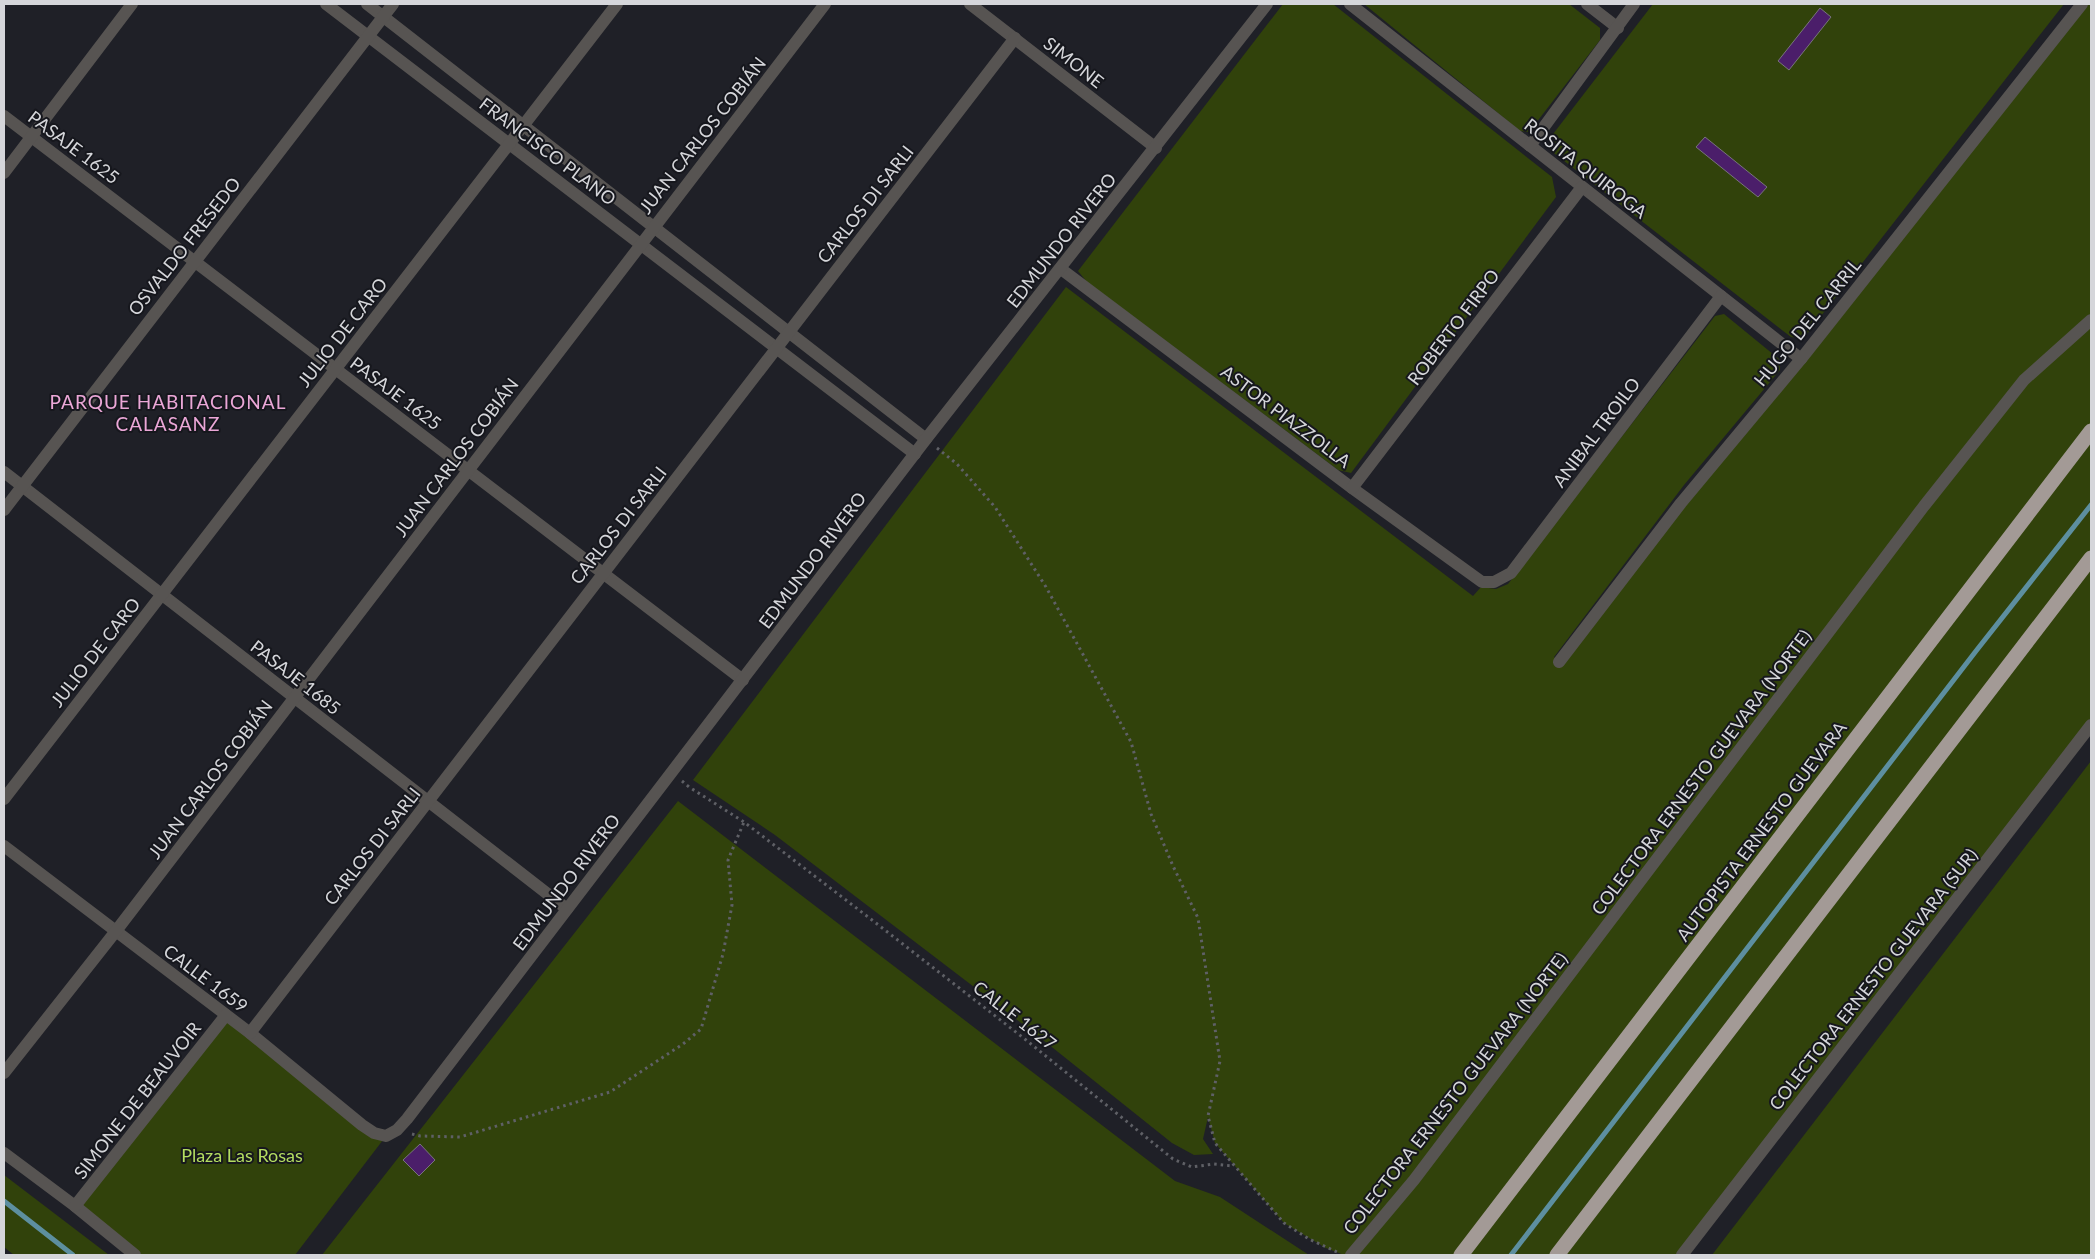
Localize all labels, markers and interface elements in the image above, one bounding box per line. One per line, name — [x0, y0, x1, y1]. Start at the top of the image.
street label: SIMONE — [1040, 32, 1108, 92]
street label: JUAN CARLOS COBIÁN — [634, 52, 770, 218]
street label: FRANCISCO PLANO — [475, 92, 621, 210]
street label: PASAJE 1625 — [24, 106, 124, 188]
street label: ROSITA QUIROGA — [1520, 113, 1652, 223]
street label: CARLOS DI SARLI — [812, 141, 918, 267]
street label: EDMUNDO RIVERO — [1002, 168, 1120, 312]
street label: OSVALDO FRESEDO — [123, 172, 245, 320]
street label: HUGO DEL CARRIL — [1749, 254, 1865, 390]
street label: ROBERTO FIRPO — [1402, 265, 1504, 389]
street label: JULIO DE CARO — [293, 273, 391, 391]
street label: PASAJE 1625 — [346, 352, 446, 434]
street label: ASTOR PIAZZOLLA — [1217, 360, 1356, 472]
street label: JUAN CARLOS COBIÁN — [389, 373, 523, 541]
street label: ANIBAL TROILO — [1548, 373, 1644, 491]
district label: PARQUE HABITACIONAL CALASANZ — [50, 390, 286, 435]
street label: CARLOS DI SARLI — [565, 462, 671, 588]
street label: EDMUNDO RIVERO — [754, 488, 870, 632]
street label: JULIO DE CARO — [46, 593, 144, 711]
street label: COLECTORA ERNESTO GUEVARA (NORTE) — [1586, 625, 1816, 919]
street label: PASAJE 1685 — [247, 635, 345, 719]
street label: JUAN CARLOS COBIÁN — [143, 695, 277, 863]
street label: AUTOPISTA ERNESTO GUEVARA — [1671, 716, 1851, 945]
street label: CARLOS DI SARLI — [319, 783, 425, 909]
street label: EDMUNDO RIVERO — [508, 810, 624, 954]
street label: COLECTORA ERNESTO GUEVARA (SUR) — [1764, 844, 1982, 1114]
street label: CALLE 1659 — [160, 939, 252, 1017]
street label: COLECTORA ERNESTO GUEVARA (NORTE) — [1338, 948, 1572, 1238]
street label: CALLE 1627 — [969, 976, 1061, 1054]
street label: SIMONE DE BEAUVOIR — [69, 1017, 206, 1183]
park label: Plaza Las Rosas — [181, 1144, 303, 1166]

